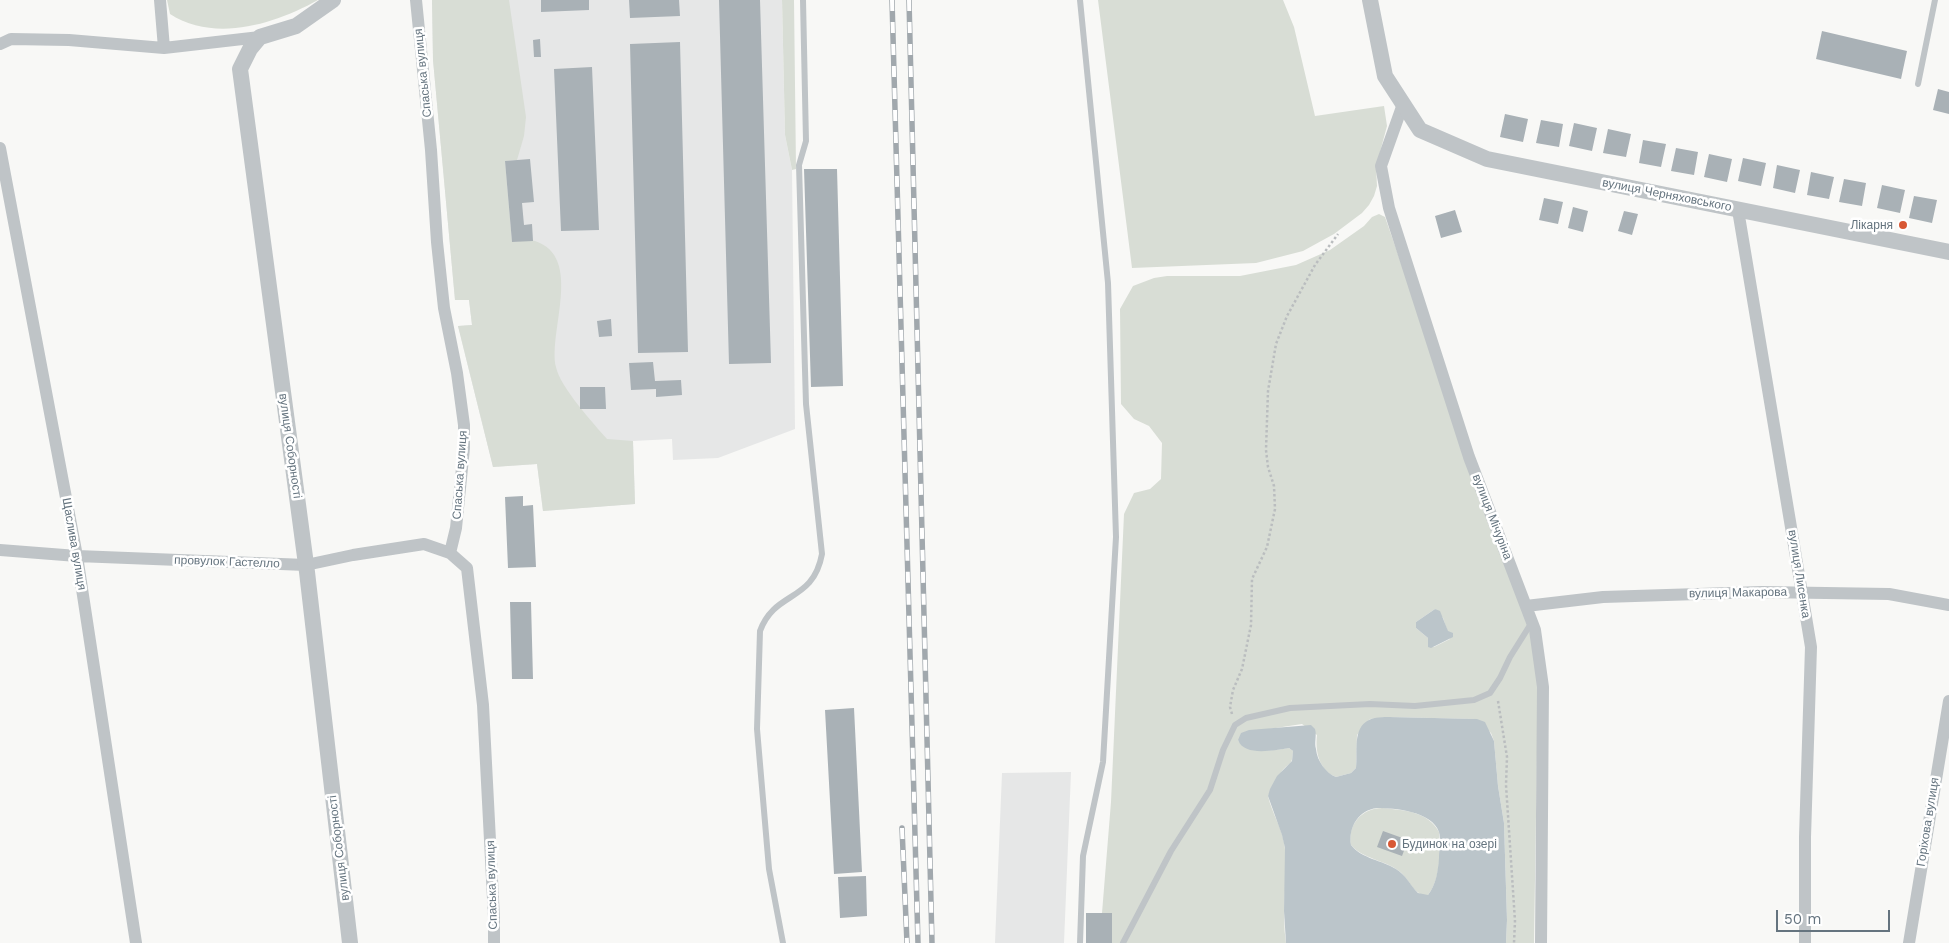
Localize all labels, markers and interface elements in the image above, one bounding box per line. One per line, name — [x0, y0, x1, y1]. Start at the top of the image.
street label: Спаська вулиця — [411, 28, 435, 118]
street label: вулиця Черняховського — [1601, 175, 1733, 215]
place label: Лікарня — [1850, 218, 1893, 232]
marker: Лікарня — [1897, 219, 1909, 231]
street label: вулиця Соборності — [275, 392, 305, 500]
street label: Спаська вулиця — [450, 430, 470, 520]
street label: вулиця Мічуріна — [1469, 472, 1515, 562]
street label: Щаслива вулиця — [59, 497, 89, 591]
street label: вулиця Лисенка — [1785, 529, 1813, 619]
street label: провулок Гастелло — [174, 553, 280, 571]
street label: вулиця Макарова — [1689, 585, 1787, 601]
street label: Горіхова вулиця — [1914, 776, 1942, 868]
street label: вулиця Соборності — [325, 794, 353, 902]
place label: Будинок на озері — [1402, 837, 1497, 851]
marker: Будинок на озері — [1386, 838, 1398, 850]
street label: Спаська вулиця — [483, 840, 501, 930]
scale bar — [1779, 900, 1893, 932]
text: 50 m — [1784, 910, 1821, 928]

